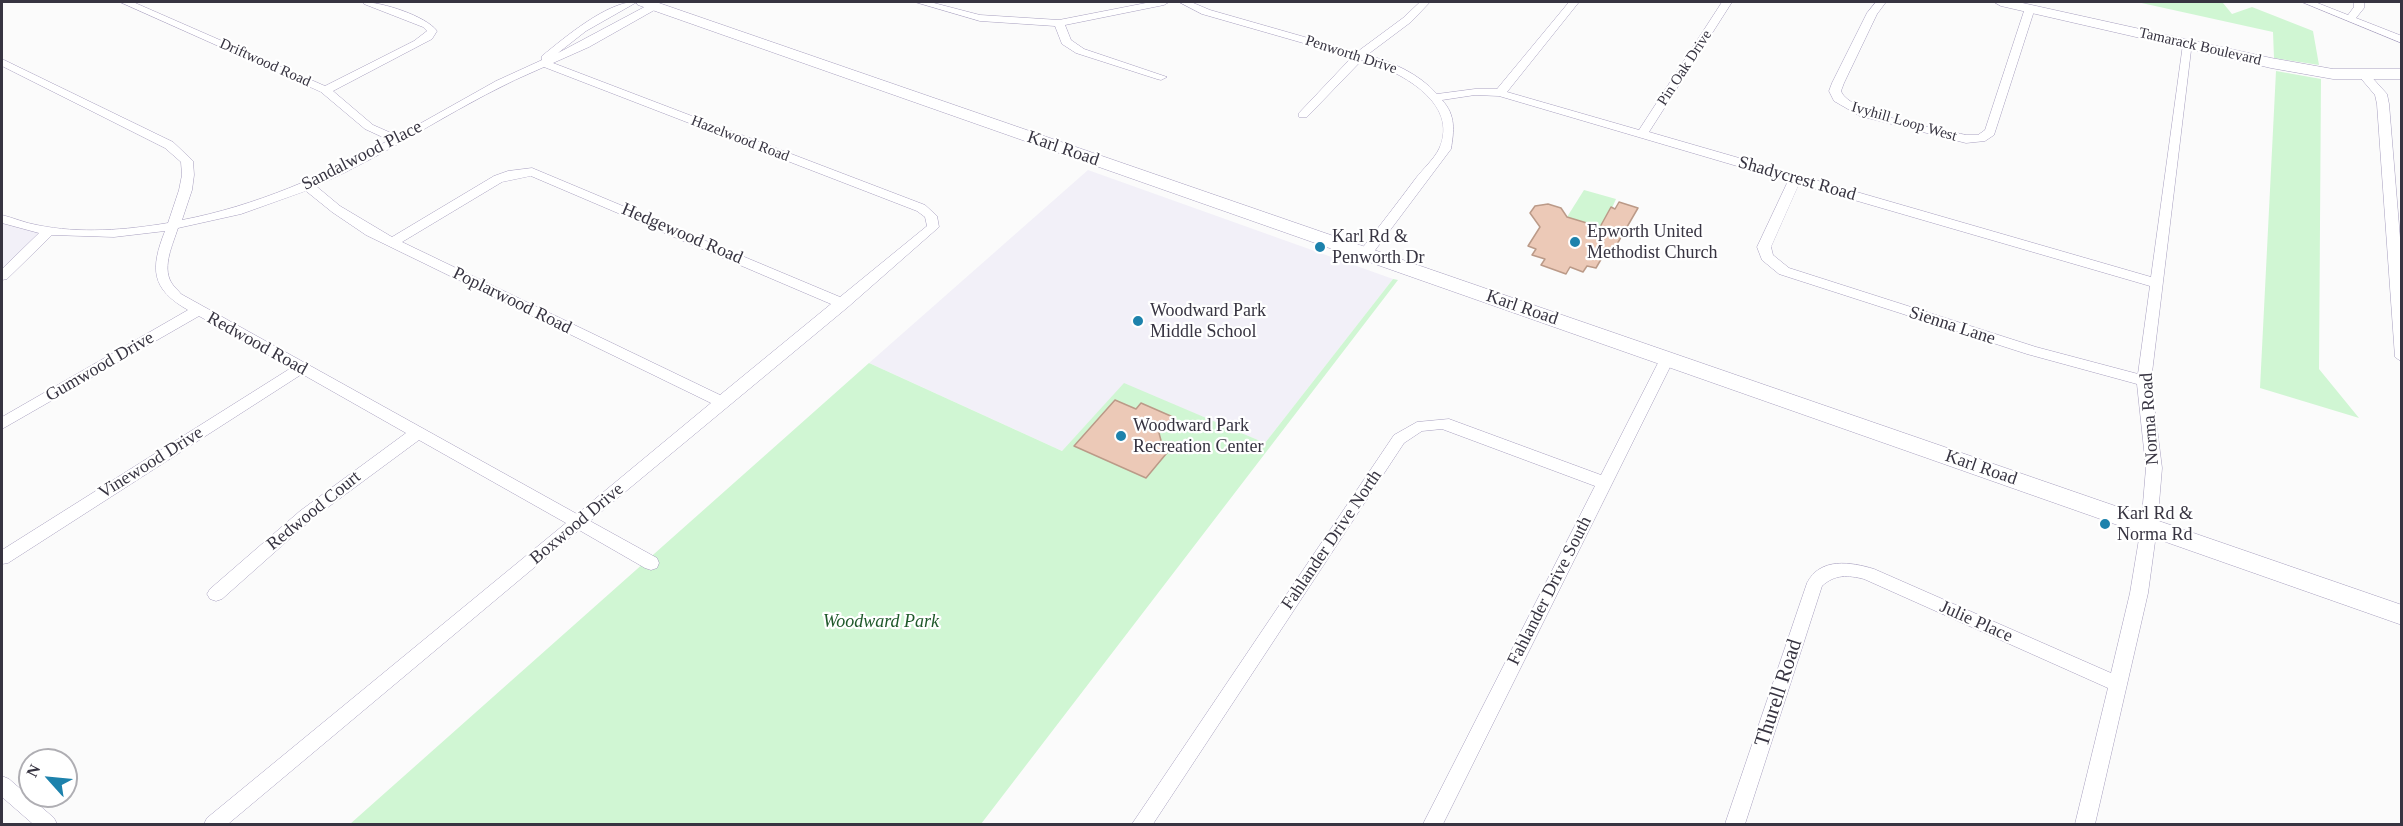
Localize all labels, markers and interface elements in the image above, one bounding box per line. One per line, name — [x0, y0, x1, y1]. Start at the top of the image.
street label: Tamarack Boulevard — [2137, 24, 2263, 70]
street label: Pin Oak Drive — [1654, 27, 1716, 109]
street label: Penworth Drive — [1303, 32, 1399, 78]
street label: Driftwood Road — [217, 35, 313, 91]
street label: Ivyhill Loop West — [1849, 98, 1959, 146]
street label: Hazelwood Road — [688, 112, 792, 166]
street label: Sandalwood Place — [298, 116, 426, 196]
street label: Karl Road — [1024, 127, 1102, 171]
street label: Shadycrest Road — [1736, 152, 1858, 206]
street label: Hedgewood Road — [618, 199, 746, 269]
place label: Epworth United Methodist Church — [1587, 221, 1717, 264]
place label: Karl Rd & Penworth Dr — [1332, 226, 1424, 268]
marker: Epworth United Methodist Church — [1568, 235, 1582, 249]
marker: Karl Rd & Penworth Dr — [1313, 240, 1327, 254]
street label: Poplarwood Road — [449, 263, 575, 339]
street label: Karl Road — [1483, 286, 1561, 330]
place label: Woodward Park Middle School — [1150, 300, 1266, 342]
street label: Sienna Lane — [1906, 302, 1998, 350]
street label: Redwood Road — [203, 308, 311, 380]
marker: Woodward Park Middle School — [1131, 314, 1145, 328]
street label: Gumwood Drive — [42, 327, 158, 407]
street label: Norma Road — [2136, 372, 2164, 466]
place label: Woodward Park Recreation Center — [1133, 415, 1263, 458]
street label: Vinewood Drive — [95, 422, 207, 504]
marker: Woodward Park Recreation Center — [1114, 429, 1128, 443]
street label: Karl Road — [1942, 446, 2020, 490]
street label: Fahlander Drive North — [1277, 466, 1387, 614]
street label: Redwood Court — [263, 467, 365, 555]
street label: Boxwood Drive — [526, 479, 628, 569]
place label: Karl Rd & Norma Rd — [2117, 503, 2193, 546]
street label: Fahlander Drive South — [1503, 513, 1597, 669]
marker: Karl Rd & Norma Rd — [2098, 517, 2112, 531]
street label: Julie Place — [1936, 596, 2016, 648]
park label: Woodward Park — [823, 611, 939, 633]
street label: Thurell Road — [1750, 636, 1808, 750]
north arrow — [18, 748, 78, 808]
text: N — [23, 761, 43, 780]

